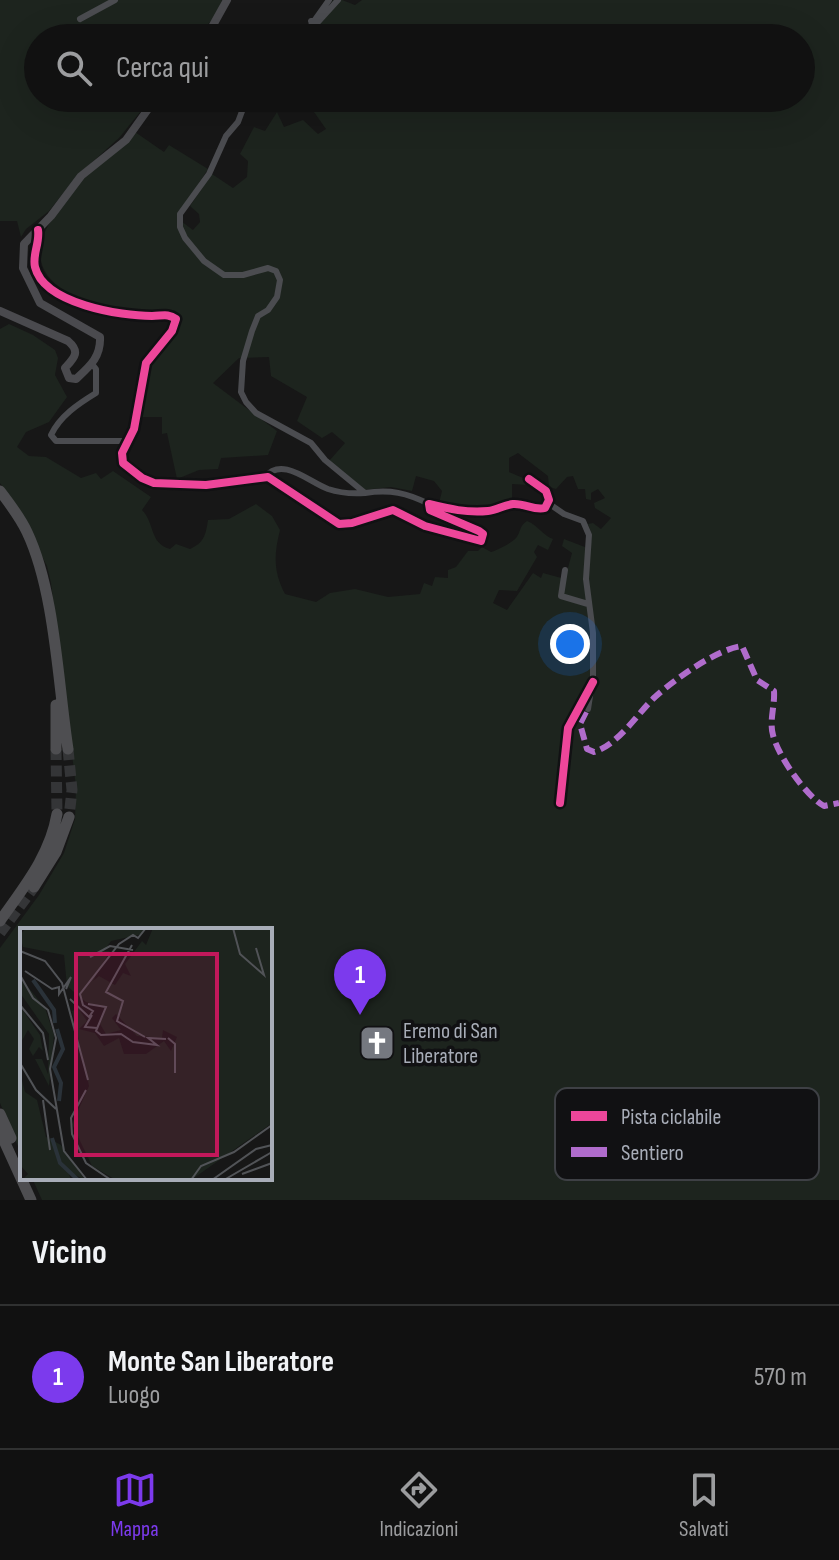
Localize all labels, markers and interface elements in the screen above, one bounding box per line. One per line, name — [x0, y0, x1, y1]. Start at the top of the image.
search box — [24, 24, 815, 112]
icon: search — [52, 46, 96, 90]
text: Cerca qui — [116, 50, 209, 86]
your location — [550, 624, 590, 664]
inset map — [20, 928, 272, 1180]
pin: 1 — [334, 949, 386, 1015]
place label: Eremo di San Liberatore — [403, 1018, 498, 1070]
church icon: Eremo di San Liberatore — [358, 1024, 396, 1062]
legend — [555, 1088, 819, 1180]
text: Pista ciclabile — [621, 1104, 721, 1131]
text: Sentiero — [621, 1140, 684, 1167]
text: Vicino — [32, 1232, 107, 1273]
text: Monte San Liberatore — [108, 1344, 334, 1380]
text: 1 — [53, 1362, 63, 1393]
text: 570 m — [754, 1362, 807, 1393]
text: Luogo — [108, 1380, 160, 1411]
tab: Mappa — [110, 1468, 159, 1543]
tab: Indicazioni — [379, 1468, 458, 1543]
tab: Salvati — [679, 1468, 729, 1543]

